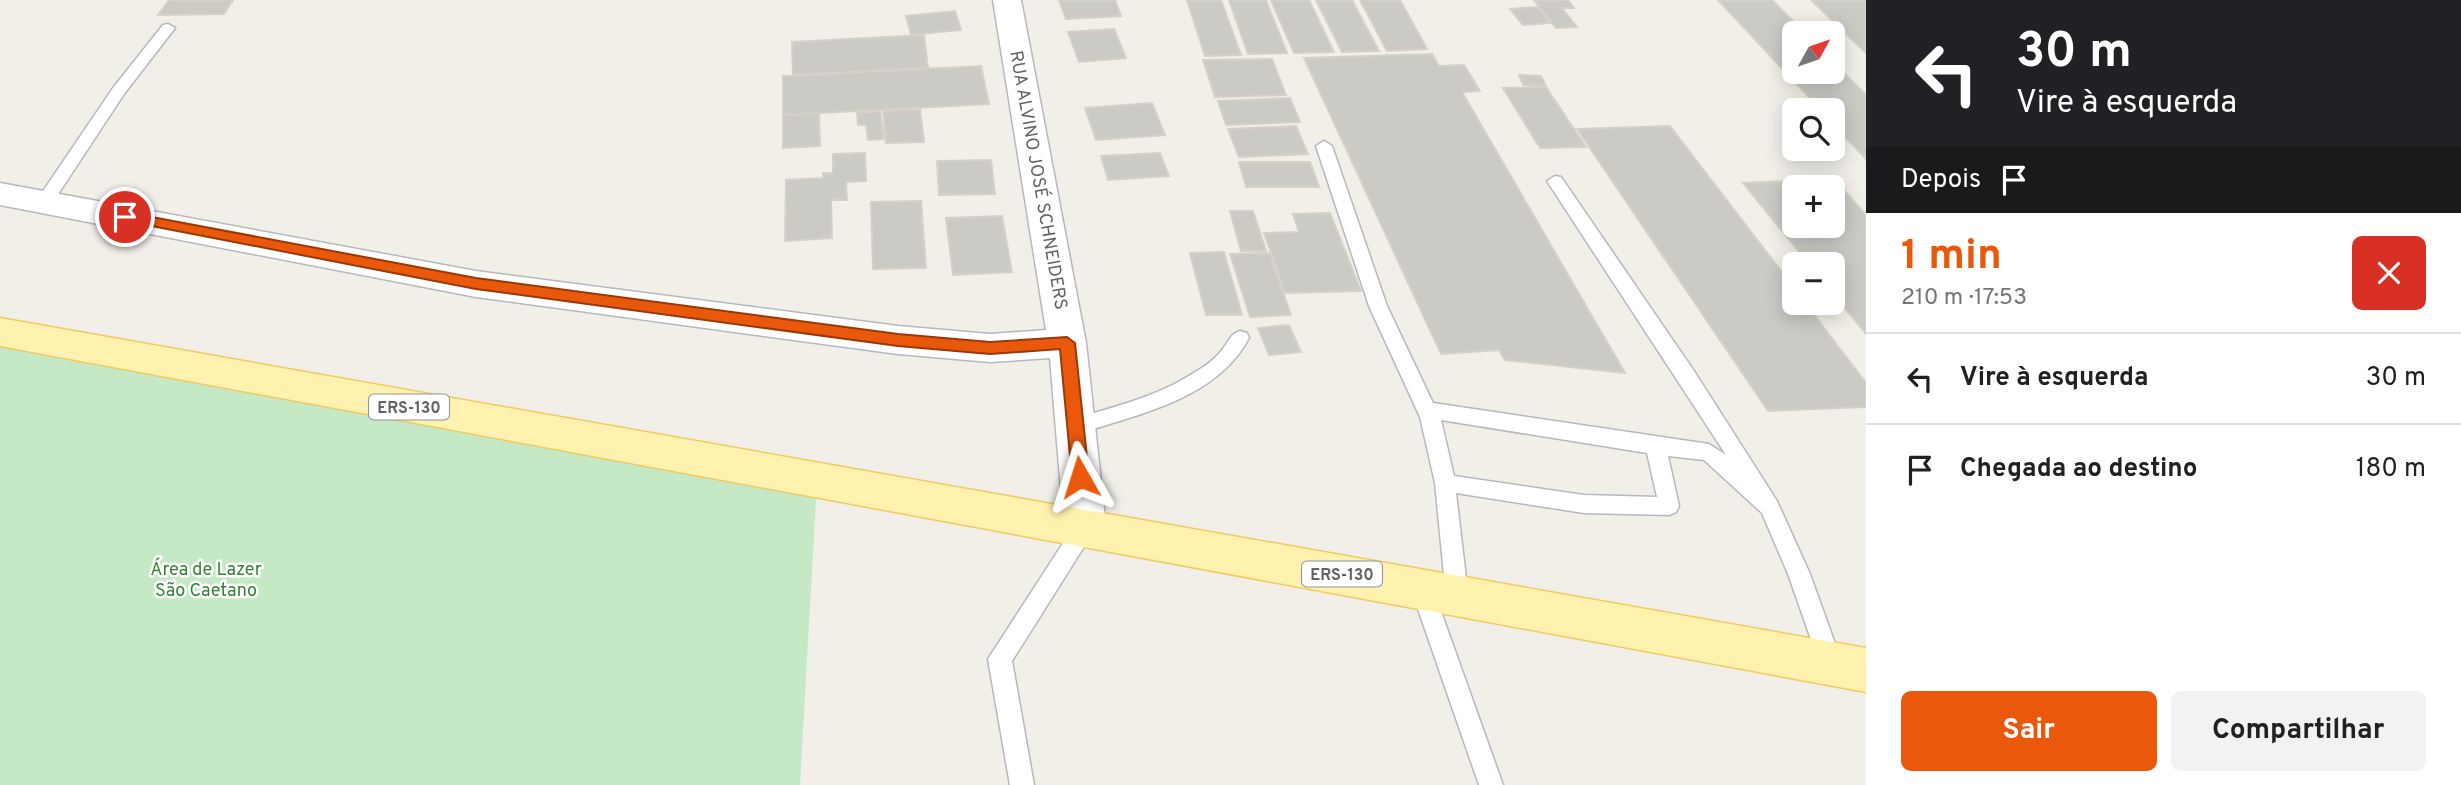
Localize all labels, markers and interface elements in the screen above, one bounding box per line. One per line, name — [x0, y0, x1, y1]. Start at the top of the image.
north arrow — [1782, 21, 1844, 84]
map controls — [1782, 21, 1845, 315]
text: 30 m — [2016, 23, 2132, 85]
icon: left — [1901, 28, 1992, 119]
street label: RUA ALVINO JOSÉ SCHNEIDERS — [1003, 49, 1074, 312]
text: Vire à esquerda — [2016, 84, 2237, 124]
button: search — [1782, 98, 1845, 161]
icon: arrive — [1995, 161, 2033, 199]
text: Depois — [1901, 164, 1981, 197]
button: + — [1782, 175, 1845, 238]
pin — [95, 187, 155, 247]
icon: arrive — [106, 198, 144, 236]
text: 1 min — [1901, 231, 2002, 284]
button: close — [2352, 236, 2426, 310]
button: − — [1782, 252, 1845, 315]
text: 210 m · 17:53 — [1901, 284, 2027, 313]
icon: left — [1901, 360, 1939, 398]
text: Vire à esquerda — [1960, 362, 2148, 395]
text: 30 m — [2366, 362, 2426, 395]
road number: ERS-130 — [369, 394, 449, 420]
position arrow — [1043, 440, 1117, 514]
icon: arrive — [1901, 451, 1939, 489]
text: Chegada ao destino — [1960, 453, 2197, 486]
text: 180 m — [2356, 453, 2426, 486]
park label: Área de Lazer São Caetano — [150, 557, 262, 603]
road number: ERS-130 — [1302, 562, 1382, 586]
button: Sair — [1901, 691, 2157, 771]
button: Compartilhar — [2171, 691, 2426, 771]

